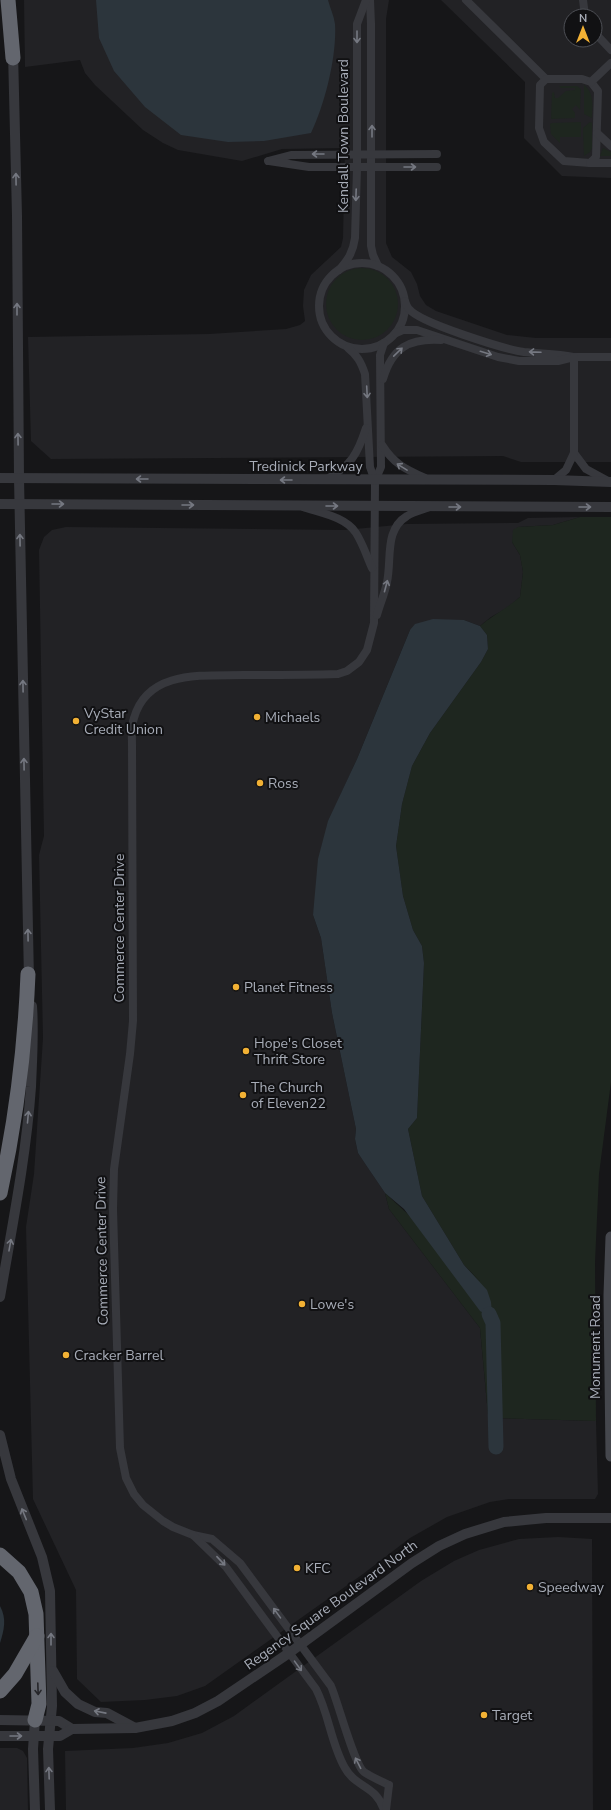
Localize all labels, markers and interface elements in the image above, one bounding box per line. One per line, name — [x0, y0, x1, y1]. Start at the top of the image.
north arrow — [563, 8, 603, 48]
text: N — [579, 11, 587, 26]
one-way arrow — [353, 30, 361, 43]
street label: Kendall Town Boulevard — [334, 59, 353, 213]
one-way arrow — [368, 125, 376, 138]
one-way arrow — [312, 150, 325, 158]
one-way arrow — [403, 163, 416, 171]
one-way arrow — [12, 173, 20, 186]
one-way arrow — [353, 188, 360, 201]
one-way arrow — [13, 303, 21, 316]
one-way arrow — [393, 347, 403, 356]
one-way arrow — [529, 349, 542, 356]
one-way arrow — [479, 350, 492, 357]
one-way arrow — [363, 385, 370, 398]
one-way arrow — [14, 433, 22, 446]
street label: Tredinick Parkway — [249, 457, 363, 476]
one-way arrow — [397, 463, 408, 471]
one-way arrow — [136, 475, 149, 483]
one-way arrow — [280, 476, 293, 484]
one-way arrow — [51, 500, 64, 508]
one-way arrow — [181, 501, 194, 509]
one-way arrow — [325, 502, 338, 510]
one-way arrow — [448, 503, 461, 511]
one-way arrow — [578, 503, 591, 511]
one-way arrow — [16, 534, 24, 547]
one-way arrow — [383, 579, 390, 592]
one-way arrow — [19, 680, 26, 693]
place label: VyStar Credit Union — [83, 704, 163, 739]
place label: Michaels — [265, 708, 321, 727]
marker: Michaels — [252, 712, 262, 722]
marker: VyStar Credit Union — [71, 716, 81, 726]
one-way arrow — [20, 758, 28, 771]
place label: Ross — [268, 774, 299, 793]
marker: Ross — [255, 778, 265, 788]
street label: Commerce Center Drive — [110, 854, 129, 1002]
one-way arrow — [24, 929, 31, 942]
place label: Planet Fitness — [244, 978, 333, 997]
marker: Planet Fitness — [231, 982, 241, 992]
place label: Hope's Closet Thrift Store — [254, 1034, 342, 1069]
marker: Hope's Closet Thrift Store — [241, 1046, 251, 1056]
place label: The Church of Eleven22 — [251, 1078, 326, 1113]
marker: The Church of Eleven22 — [238, 1090, 248, 1100]
one-way arrow — [25, 1110, 32, 1123]
street label: Commerce Center Drive — [91, 1176, 113, 1326]
one-way arrow — [6, 1239, 14, 1252]
place label: Lowe's — [310, 1295, 354, 1314]
street label: Monument Road — [586, 1295, 605, 1399]
marker: Lowe's — [297, 1299, 307, 1309]
place label: Cracker Barrel — [74, 1346, 164, 1365]
marker: Cracker Barrel — [61, 1350, 71, 1360]
one-way arrow — [20, 1508, 28, 1520]
street label: Regency Square Boulevard North — [241, 1536, 421, 1674]
one-way arrow — [216, 1556, 226, 1566]
place label: KFC — [305, 1559, 331, 1578]
marker: KFC — [292, 1563, 302, 1573]
place label: Speedway — [538, 1578, 605, 1597]
marker: Speedway — [525, 1582, 535, 1592]
one-way arrow — [273, 1608, 281, 1619]
one-way arrow — [47, 1633, 55, 1646]
one-way arrow — [294, 1660, 302, 1671]
one-way arrow — [34, 1682, 42, 1695]
place label: Target — [492, 1706, 532, 1725]
one-way arrow — [94, 1708, 107, 1716]
marker: Target — [479, 1710, 489, 1720]
one-way arrow — [9, 1732, 22, 1740]
one-way arrow — [354, 1757, 361, 1769]
one-way arrow — [45, 1767, 53, 1780]

